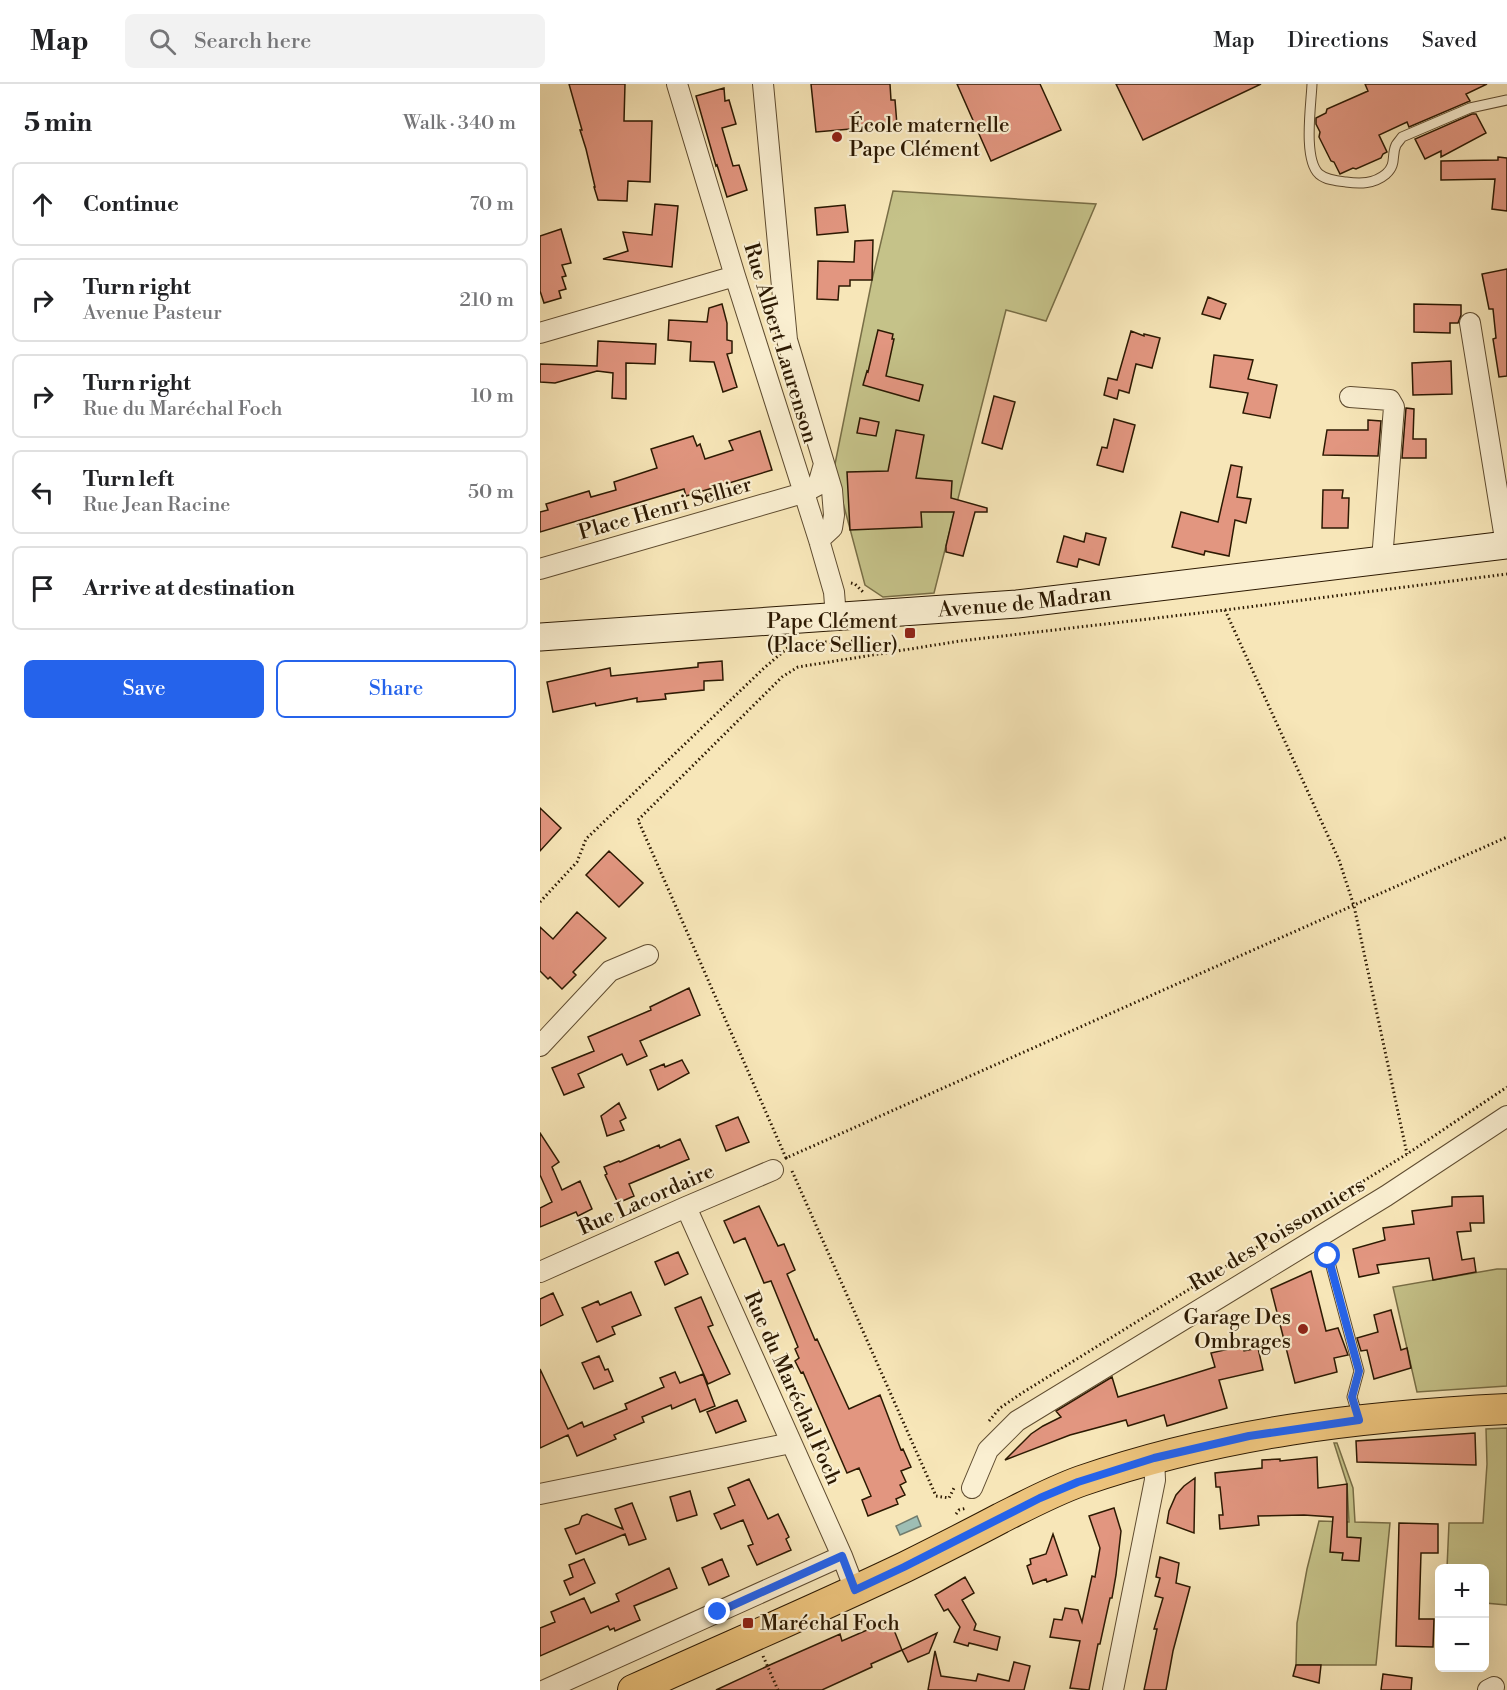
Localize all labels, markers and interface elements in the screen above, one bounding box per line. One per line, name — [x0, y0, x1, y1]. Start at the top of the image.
search box — [125, 14, 545, 68]
text: Map — [30, 24, 89, 59]
icon: search — [146, 25, 179, 58]
text: Search here — [194, 28, 311, 55]
text: Map — [1213, 28, 1255, 54]
text: Directions — [1288, 28, 1389, 54]
text: Saved — [1422, 28, 1477, 54]
text: 5 min — [24, 107, 92, 139]
text: Walk · 340 m — [403, 111, 516, 136]
place label: École maternelle Pape Clément — [849, 111, 1010, 163]
marker: École maternelle Pape Clément — [830, 130, 844, 144]
icon: ahead — [26, 188, 59, 221]
text: Continue — [83, 191, 179, 218]
text: 70 m — [470, 192, 514, 217]
street label: Rue Albert Laurenson — [737, 240, 823, 447]
text: Turn right — [83, 274, 191, 301]
icon: right — [26, 284, 59, 317]
text: 210 m — [459, 288, 514, 313]
text: Avenue Pasteur — [83, 301, 222, 326]
text: Turn right — [83, 370, 191, 397]
icon: right — [26, 380, 59, 413]
text: 10 m — [471, 384, 514, 409]
text: Rue du Maréchal Foch — [83, 397, 283, 422]
text: Turn left — [83, 466, 174, 493]
street label: Place Henri Sellier — [576, 472, 755, 546]
icon: left — [26, 476, 59, 509]
text: 50 m — [468, 480, 514, 505]
text: Rue Jean Racine — [83, 493, 230, 518]
icon: arrive — [26, 572, 59, 605]
text: Arrive at destination — [83, 575, 295, 602]
street label: Avenue de Madran — [936, 581, 1113, 623]
place label: Pape Clément (Place Sellier) — [767, 609, 899, 659]
marker: Pape Clément (Place Sellier) — [903, 626, 917, 640]
button: Save — [24, 660, 264, 718]
button: Share — [276, 660, 516, 718]
street label: Rue Lacordaire — [574, 1158, 718, 1242]
street label: Rue des Poissonniers — [1185, 1172, 1370, 1298]
route start — [1314, 1242, 1340, 1268]
street label: Rue du Maréchal Foch — [738, 1287, 847, 1490]
place label: Garage Des Ombrages — [1184, 1305, 1291, 1355]
marker: Garage Des Ombrages — [1296, 1322, 1310, 1336]
map controls — [1435, 1564, 1489, 1672]
button: + — [1435, 1564, 1489, 1618]
route end — [704, 1598, 730, 1624]
place label: Maréchal Foch — [760, 1611, 900, 1637]
marker: Maréchal Foch — [741, 1616, 755, 1630]
button: − — [1435, 1618, 1489, 1672]

